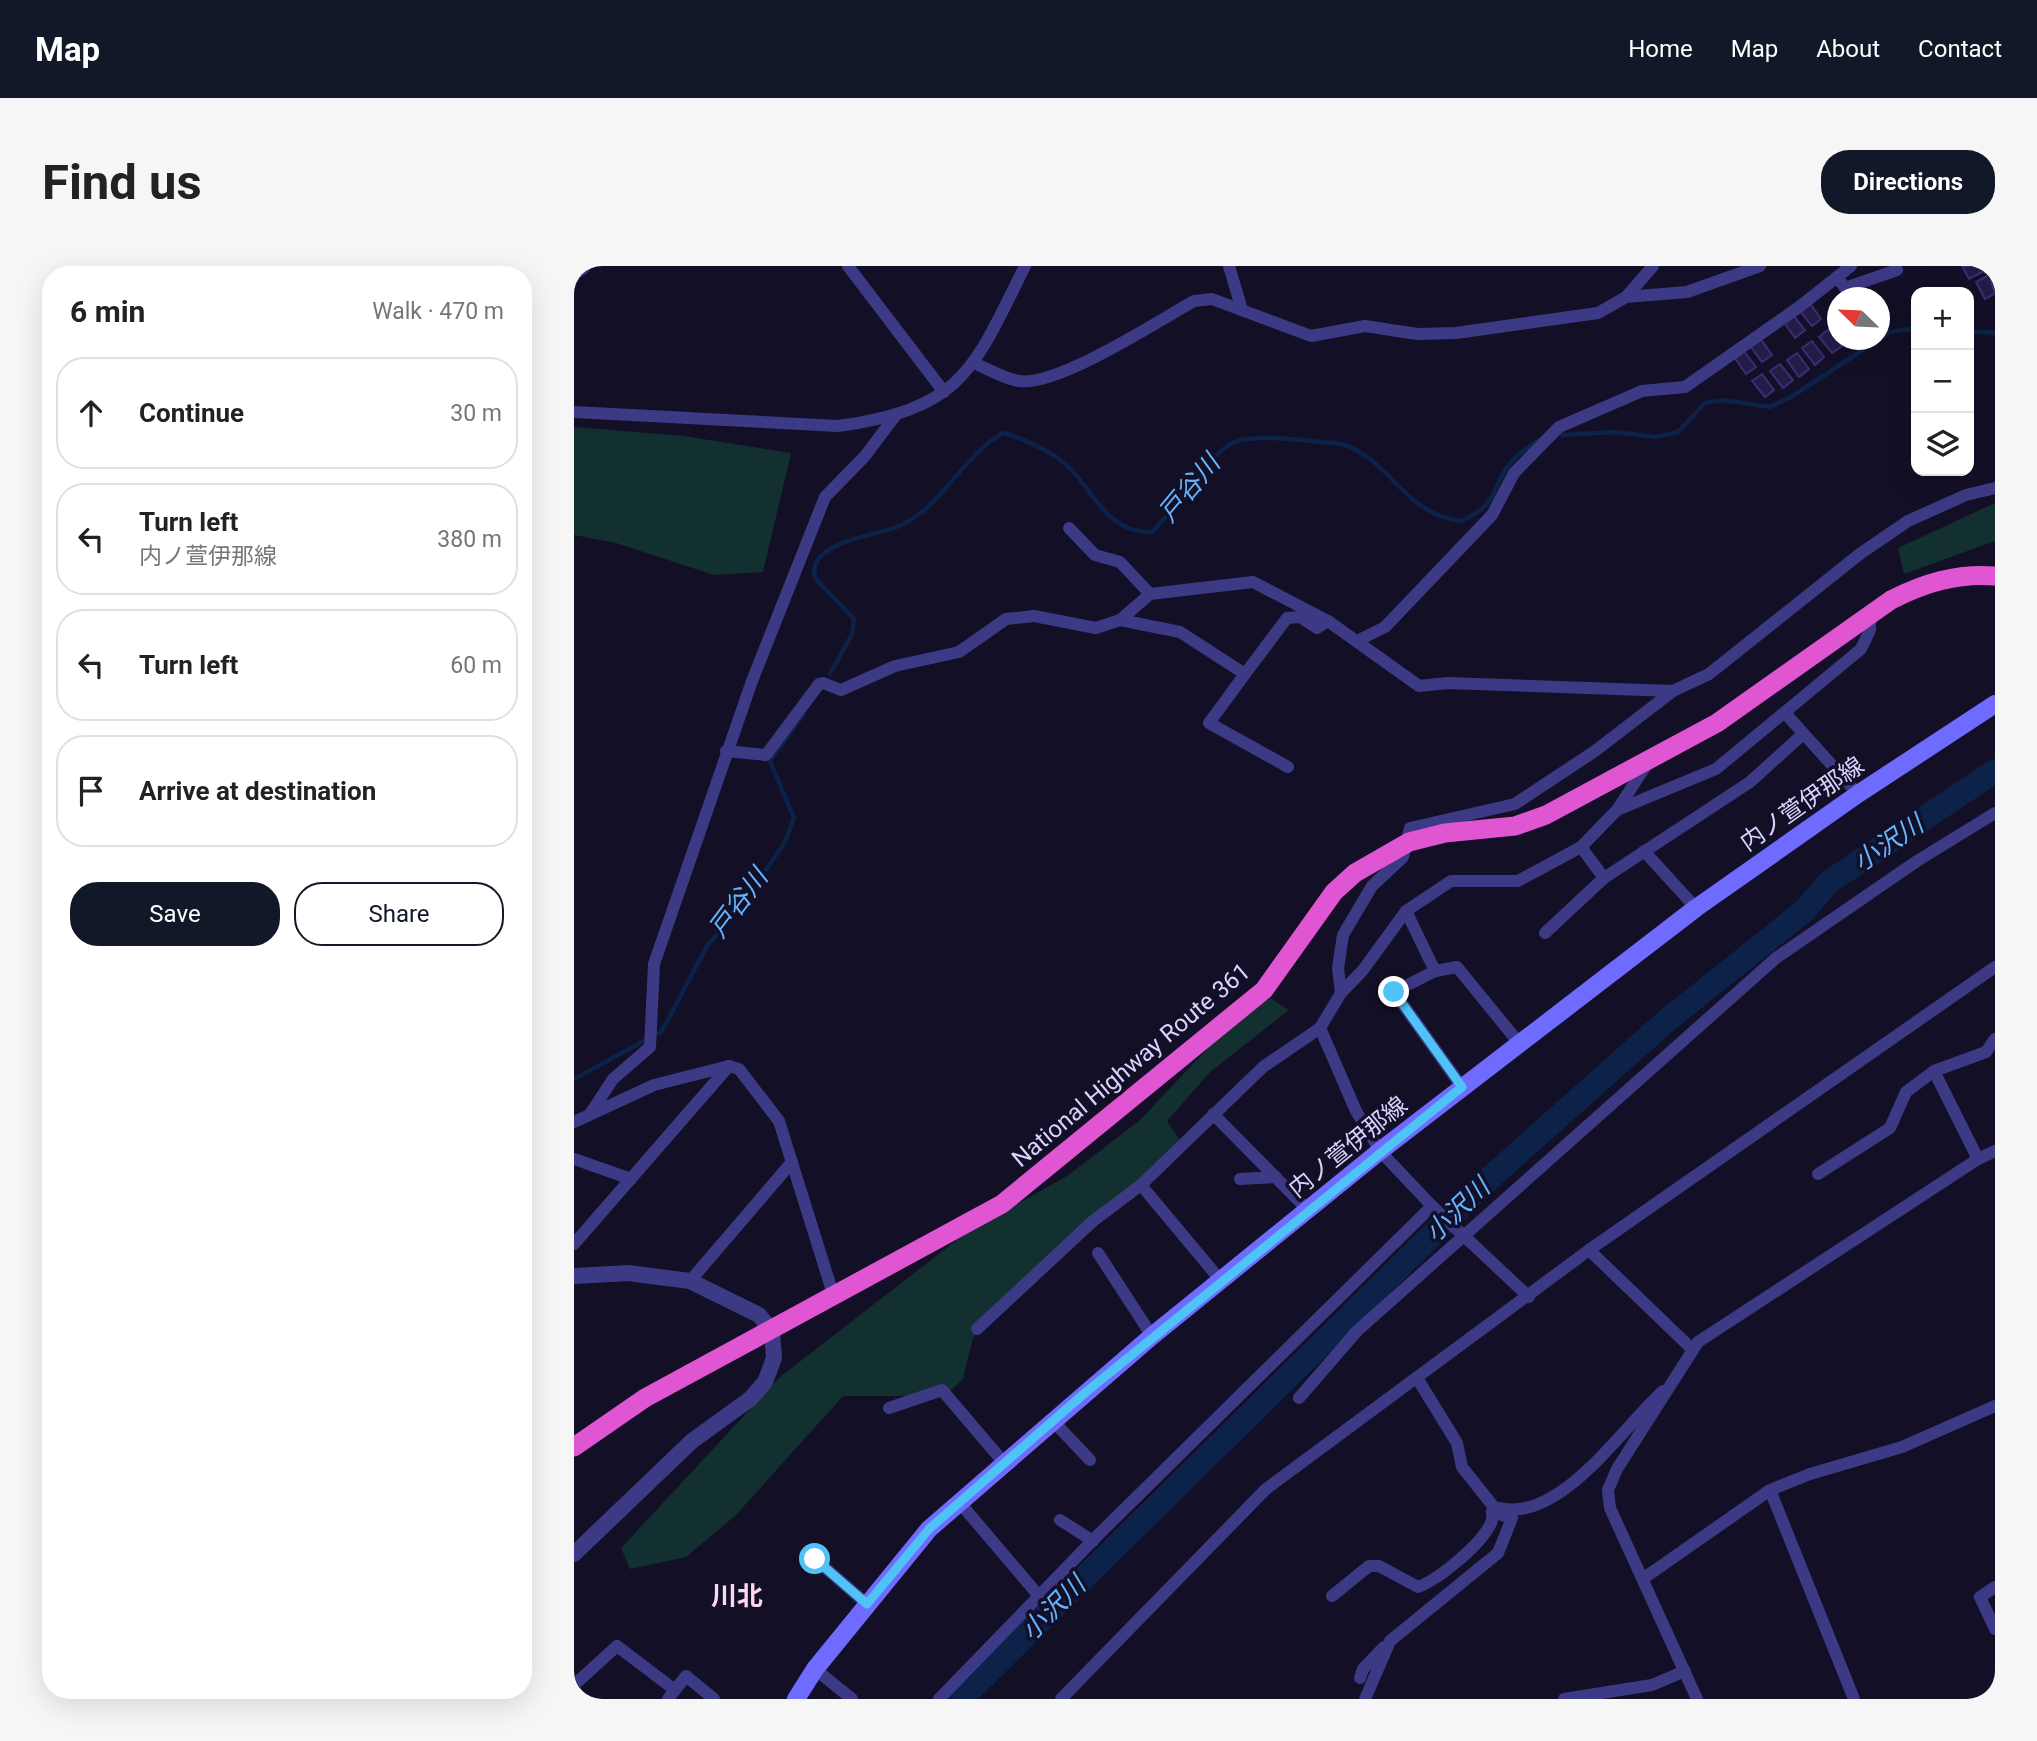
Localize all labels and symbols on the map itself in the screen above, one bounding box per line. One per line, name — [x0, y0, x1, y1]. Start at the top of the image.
north arrow — [1827, 287, 1890, 350]
water label: 戸谷川 — [1152, 446, 1227, 528]
street label: 内ノ萱伊那線 — [1735, 751, 1869, 857]
water label: 小沢川 — [1847, 807, 1931, 877]
water label: 戸谷川 — [703, 860, 775, 943]
street label: National Highway Route 361 — [1006, 957, 1256, 1173]
route end — [1378, 976, 1409, 1007]
street label: 内ノ萱伊那線 — [1283, 1091, 1413, 1203]
water label: 小沢川 — [1419, 1170, 1498, 1248]
route start — [799, 1543, 830, 1574]
water label: 小沢川 — [1015, 1568, 1093, 1646]
district label: 川北 — [711, 1581, 763, 1611]

